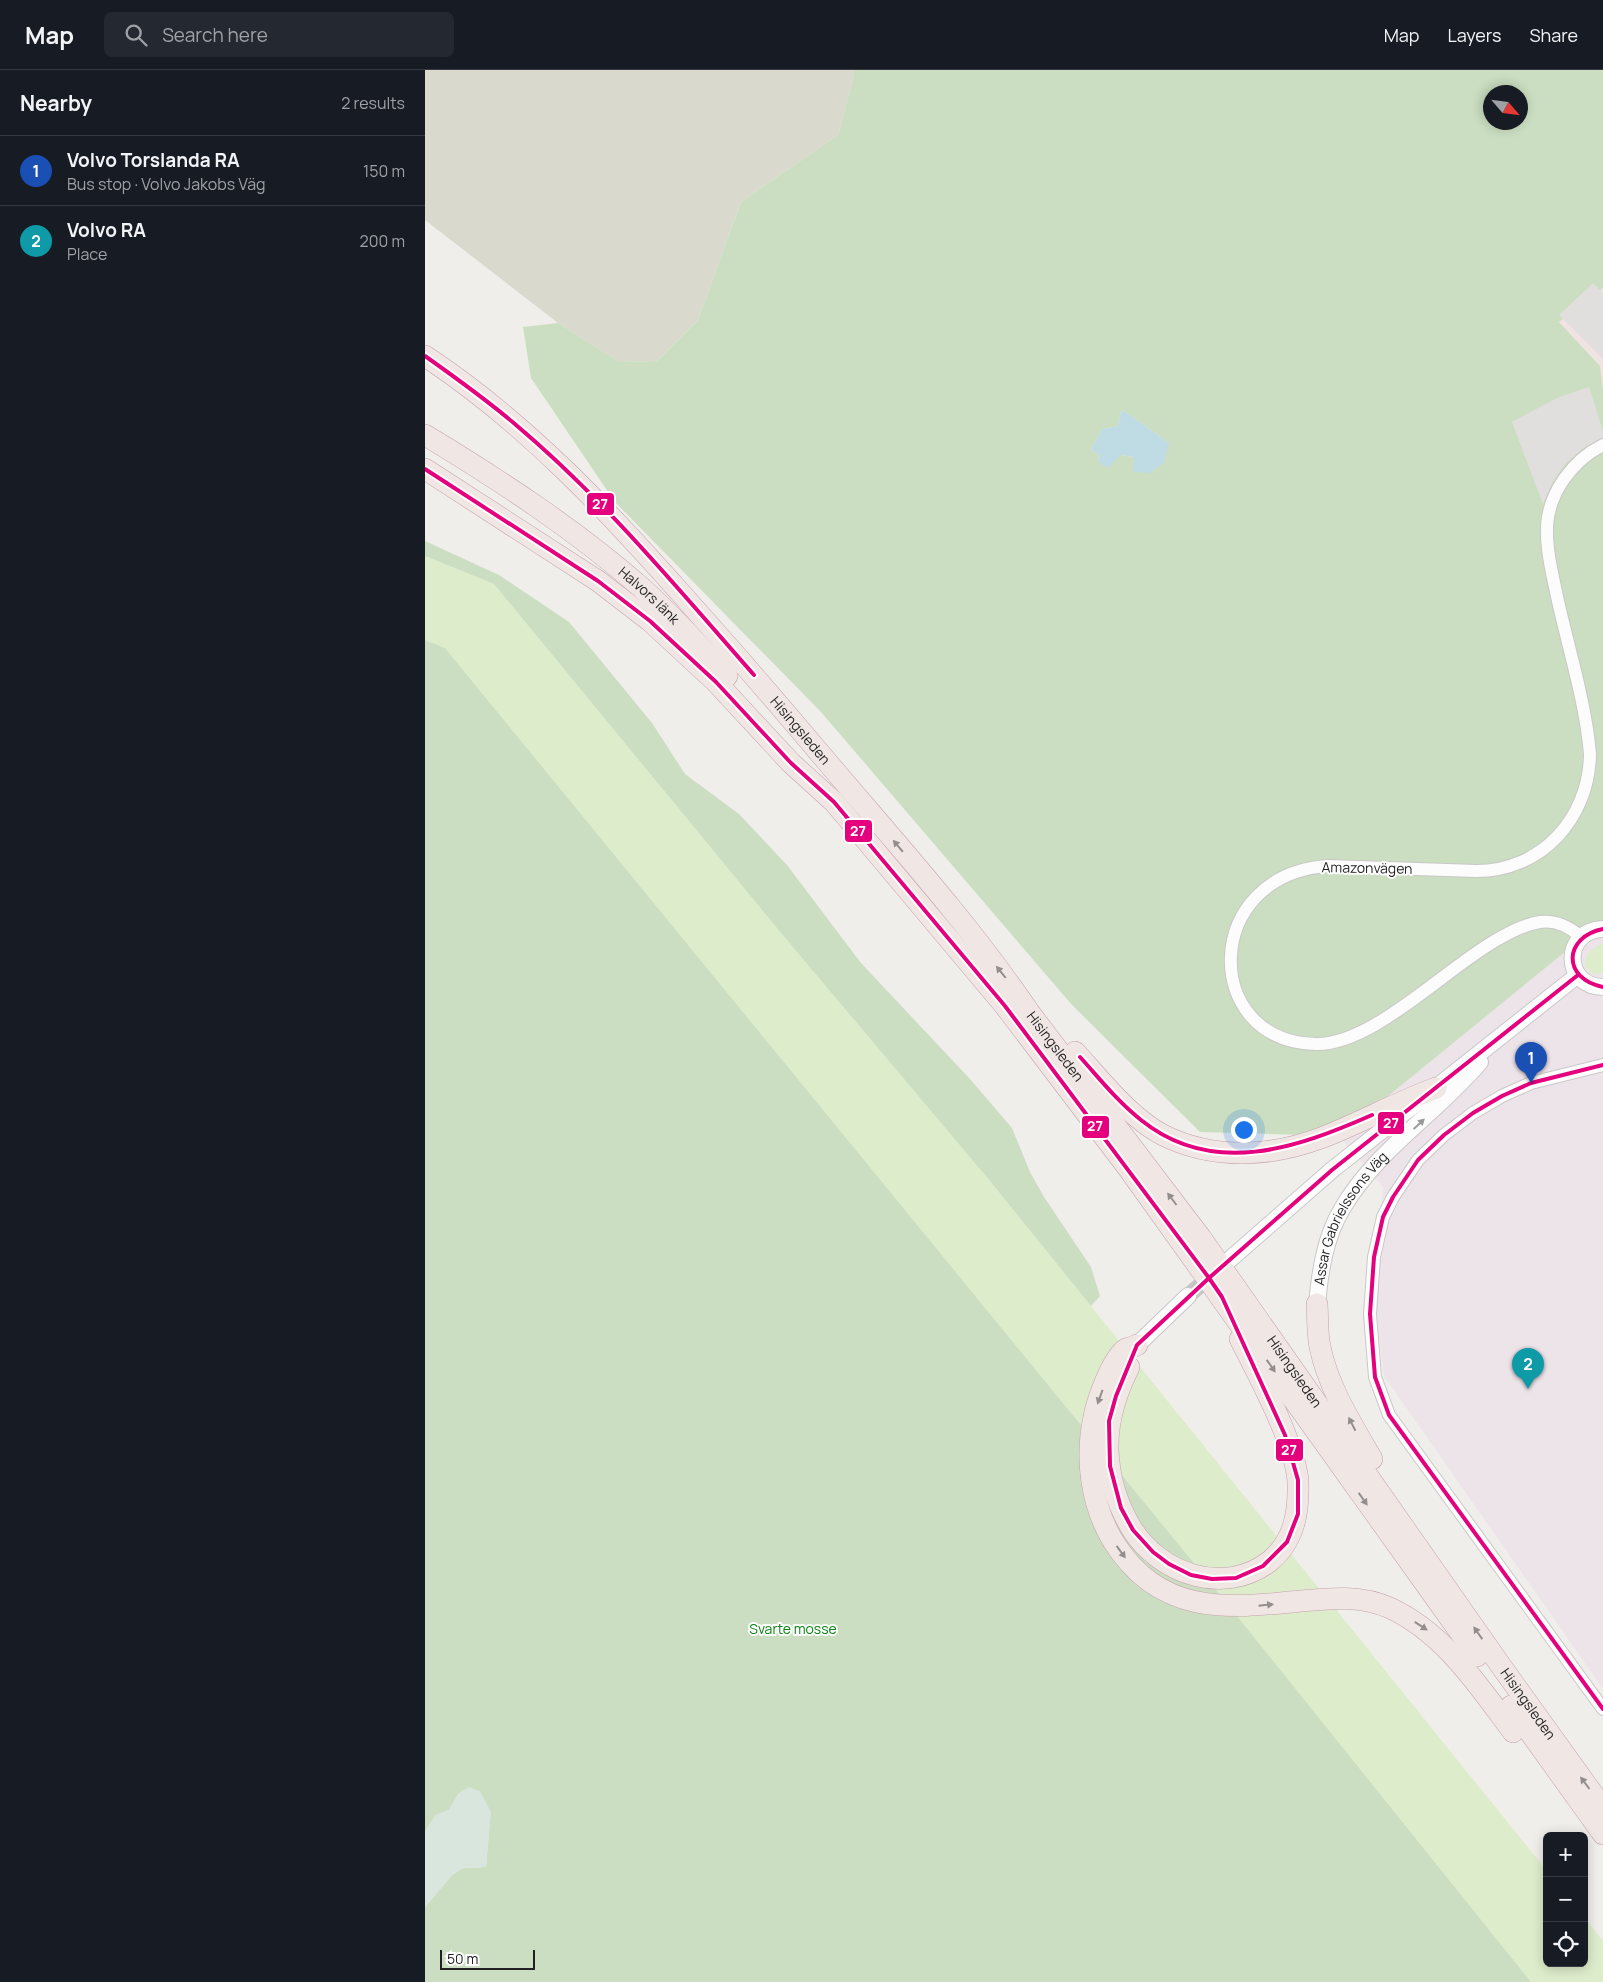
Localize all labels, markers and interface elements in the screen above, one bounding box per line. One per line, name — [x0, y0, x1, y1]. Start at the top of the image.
search box — [104, 12, 454, 57]
text: Map — [25, 18, 74, 51]
icon: search — [122, 21, 150, 49]
text: Search here — [162, 22, 268, 48]
text: Map — [1384, 23, 1419, 47]
text: Layers — [1447, 23, 1501, 47]
text: Share — [1529, 23, 1578, 47]
north arrow — [1483, 85, 1528, 130]
text: Nearby — [20, 89, 92, 117]
text: 2 results — [341, 92, 405, 114]
text: Volvo Torslanda RA — [67, 147, 240, 173]
text: 1 — [32, 160, 40, 182]
text: 150 m — [363, 160, 405, 182]
text: Bus stop · Volvo Jakobs Väg — [67, 173, 266, 195]
text: Volvo RA — [67, 217, 146, 243]
text: 2 — [31, 230, 41, 252]
text: 200 m — [360, 230, 405, 252]
text: Place — [67, 243, 107, 265]
line badge: 27 — [586, 492, 615, 516]
text: 27 — [592, 494, 608, 513]
street label: Halvors länk — [615, 562, 685, 629]
street label: Hisingsleden — [766, 692, 835, 768]
line badge: 27 — [844, 819, 873, 843]
text: 27 — [850, 821, 866, 840]
one-way arrow — [892, 841, 904, 853]
street label: Amazonvägen — [1321, 857, 1413, 878]
one-way arrow — [995, 966, 1006, 979]
street label: Hisingsleden — [1023, 1007, 1088, 1085]
pin: 1 — [1515, 1042, 1547, 1083]
line badge: 27 — [1377, 1111, 1405, 1135]
text: 27 — [1383, 1113, 1399, 1132]
line badge: 27 — [1081, 1115, 1110, 1139]
text: 27 — [1087, 1116, 1103, 1135]
your location — [1231, 1117, 1257, 1143]
one-way arrow — [1413, 1118, 1426, 1129]
street label: Assar Gabrielssons Väg — [1309, 1147, 1392, 1287]
one-way arrow — [1167, 1192, 1177, 1206]
street label: Hisingsleden — [1263, 1332, 1327, 1411]
pin: 2 — [1512, 1348, 1544, 1389]
one-way arrow — [1266, 1359, 1276, 1373]
one-way arrow — [1096, 1390, 1104, 1405]
one-way arrow — [1348, 1416, 1356, 1431]
line badge: 27 — [1275, 1438, 1304, 1462]
text: 27 — [1281, 1440, 1297, 1459]
one-way arrow — [1358, 1492, 1368, 1506]
one-way arrow — [1116, 1545, 1126, 1559]
one-way arrow — [1258, 1601, 1274, 1609]
park label: Svarte mosse — [749, 1619, 837, 1638]
one-way arrow — [1415, 1621, 1428, 1631]
one-way arrow — [1473, 1626, 1483, 1640]
street label: Hisingsleden — [1496, 1664, 1561, 1743]
one-way arrow — [1579, 1777, 1590, 1790]
map controls — [1543, 1832, 1588, 1967]
button: + — [1543, 1832, 1588, 1877]
button: − — [1543, 1877, 1588, 1922]
button: locate — [1543, 1922, 1588, 1967]
scale bar — [440, 1947, 535, 1970]
text: 50 m — [447, 1949, 478, 1968]

